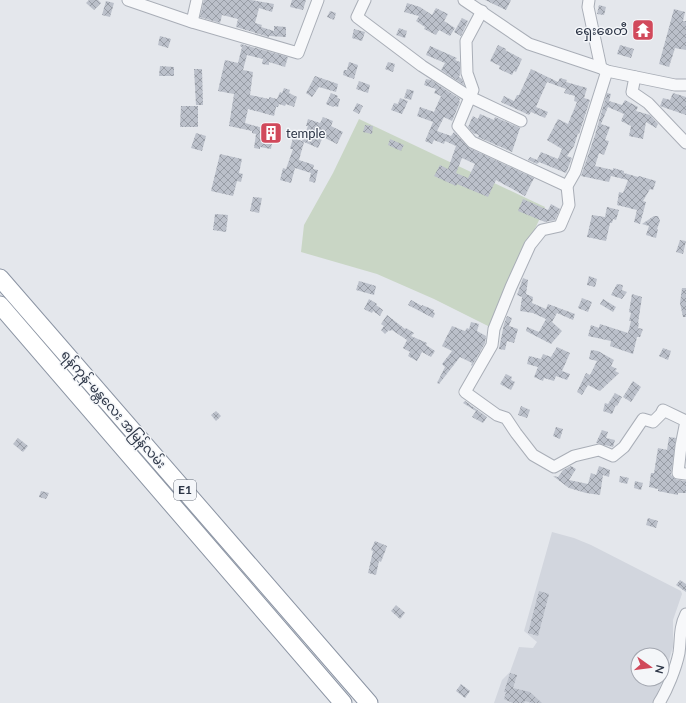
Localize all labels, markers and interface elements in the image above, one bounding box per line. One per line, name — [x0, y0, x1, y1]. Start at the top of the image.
temple icon: ရှေးစေတီ — [630, 17, 656, 43]
place label: ရှေးစေတီ — [575, 22, 628, 41]
building icon: temple — [258, 120, 284, 146]
place label: temple — [286, 125, 326, 141]
street label: ရန်ကုန်-မန္တလေး အမြန်လမ်း — [56, 347, 170, 473]
road number: E1 — [174, 480, 196, 500]
north arrow — [630, 647, 670, 687]
text: N — [653, 664, 668, 675]

